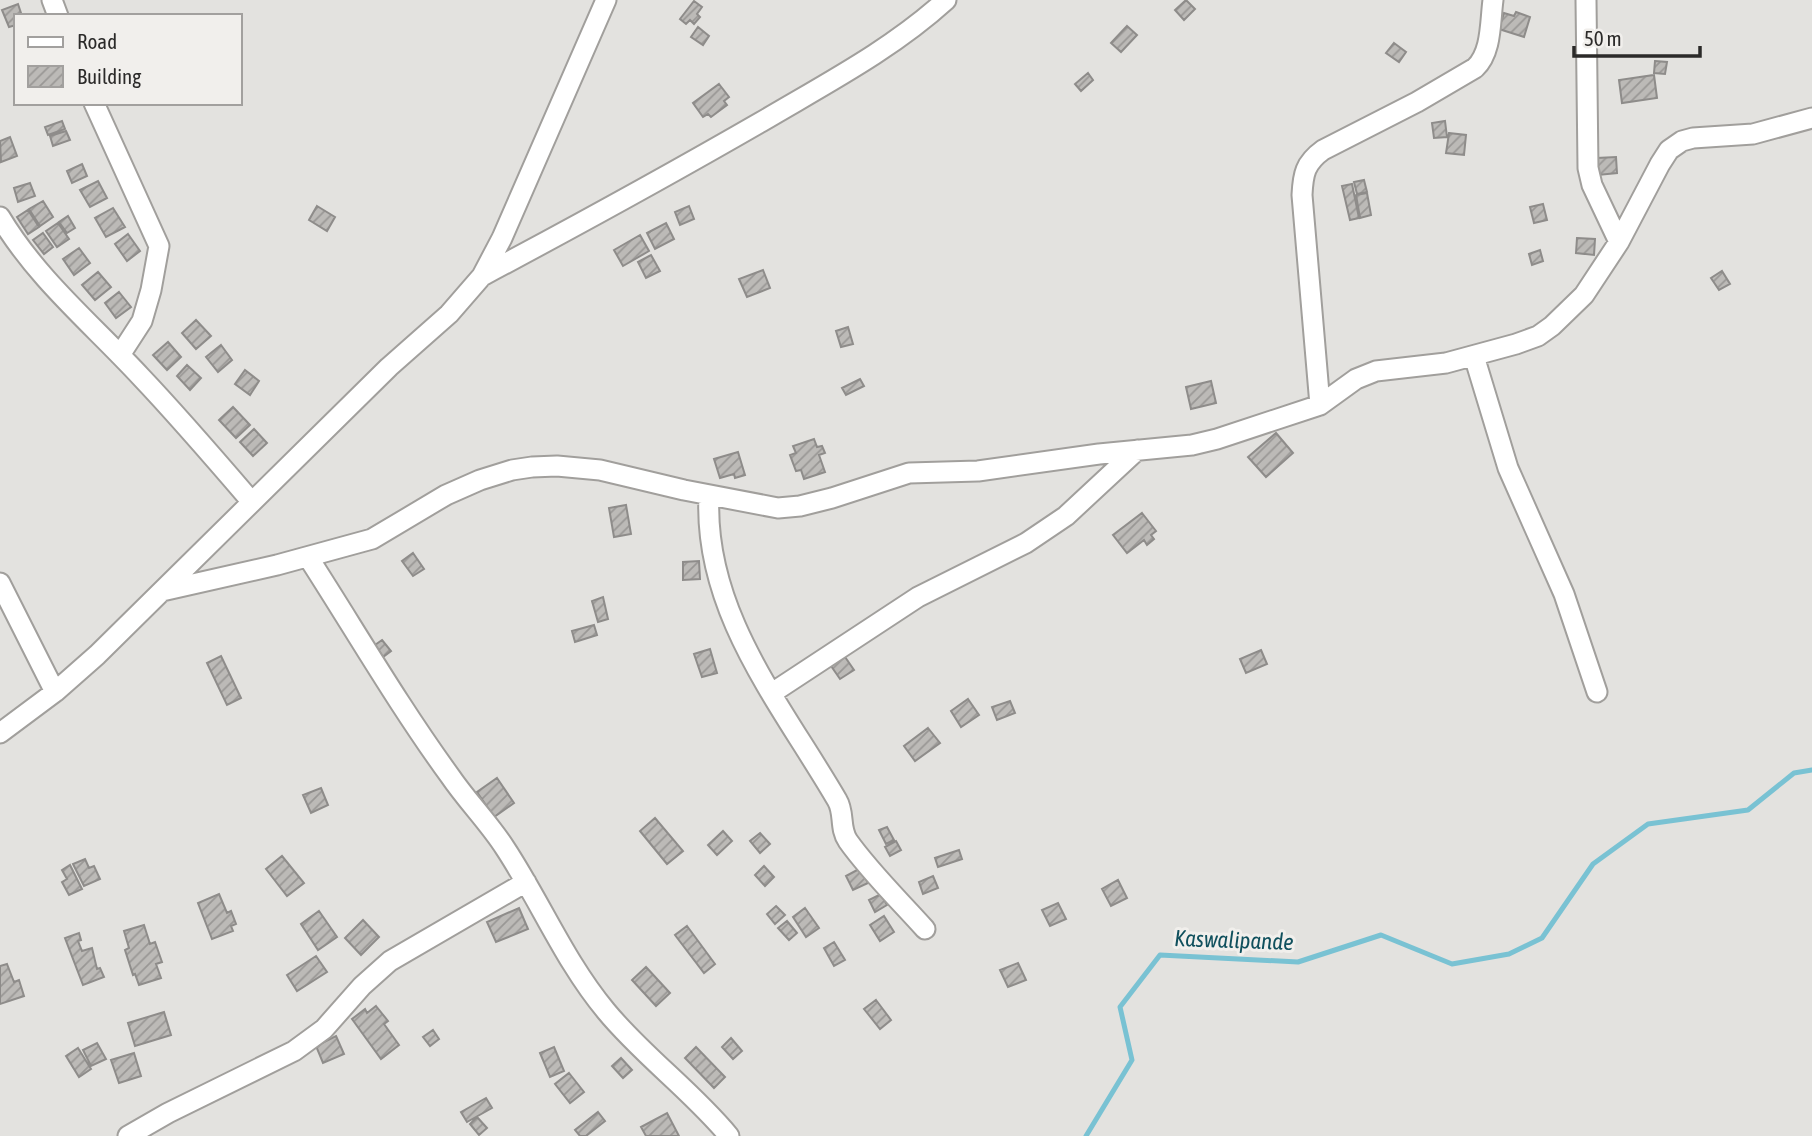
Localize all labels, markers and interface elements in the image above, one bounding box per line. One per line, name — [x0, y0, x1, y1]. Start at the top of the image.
legend — [14, 14, 242, 105]
scale bar — [1574, 14, 1700, 58]
text: 50 m — [1584, 26, 1622, 50]
text: Road — [77, 29, 117, 53]
text: Building — [77, 64, 141, 88]
water label: Kaswalipande — [1174, 925, 1294, 955]

